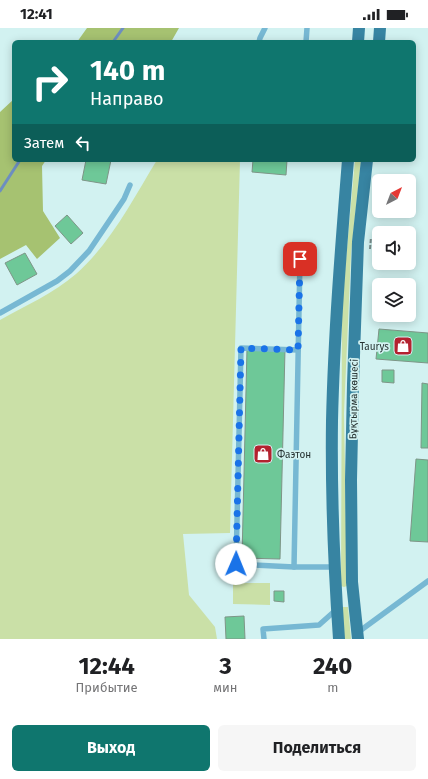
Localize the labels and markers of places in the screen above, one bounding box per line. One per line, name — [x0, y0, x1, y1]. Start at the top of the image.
pin — [283, 242, 317, 276]
shop icon: Taurys — [392, 335, 414, 357]
place label: Taurys — [360, 341, 389, 353]
shop icon: Фаэтон — [252, 443, 274, 465]
place label: Фаэтон — [277, 449, 311, 461]

